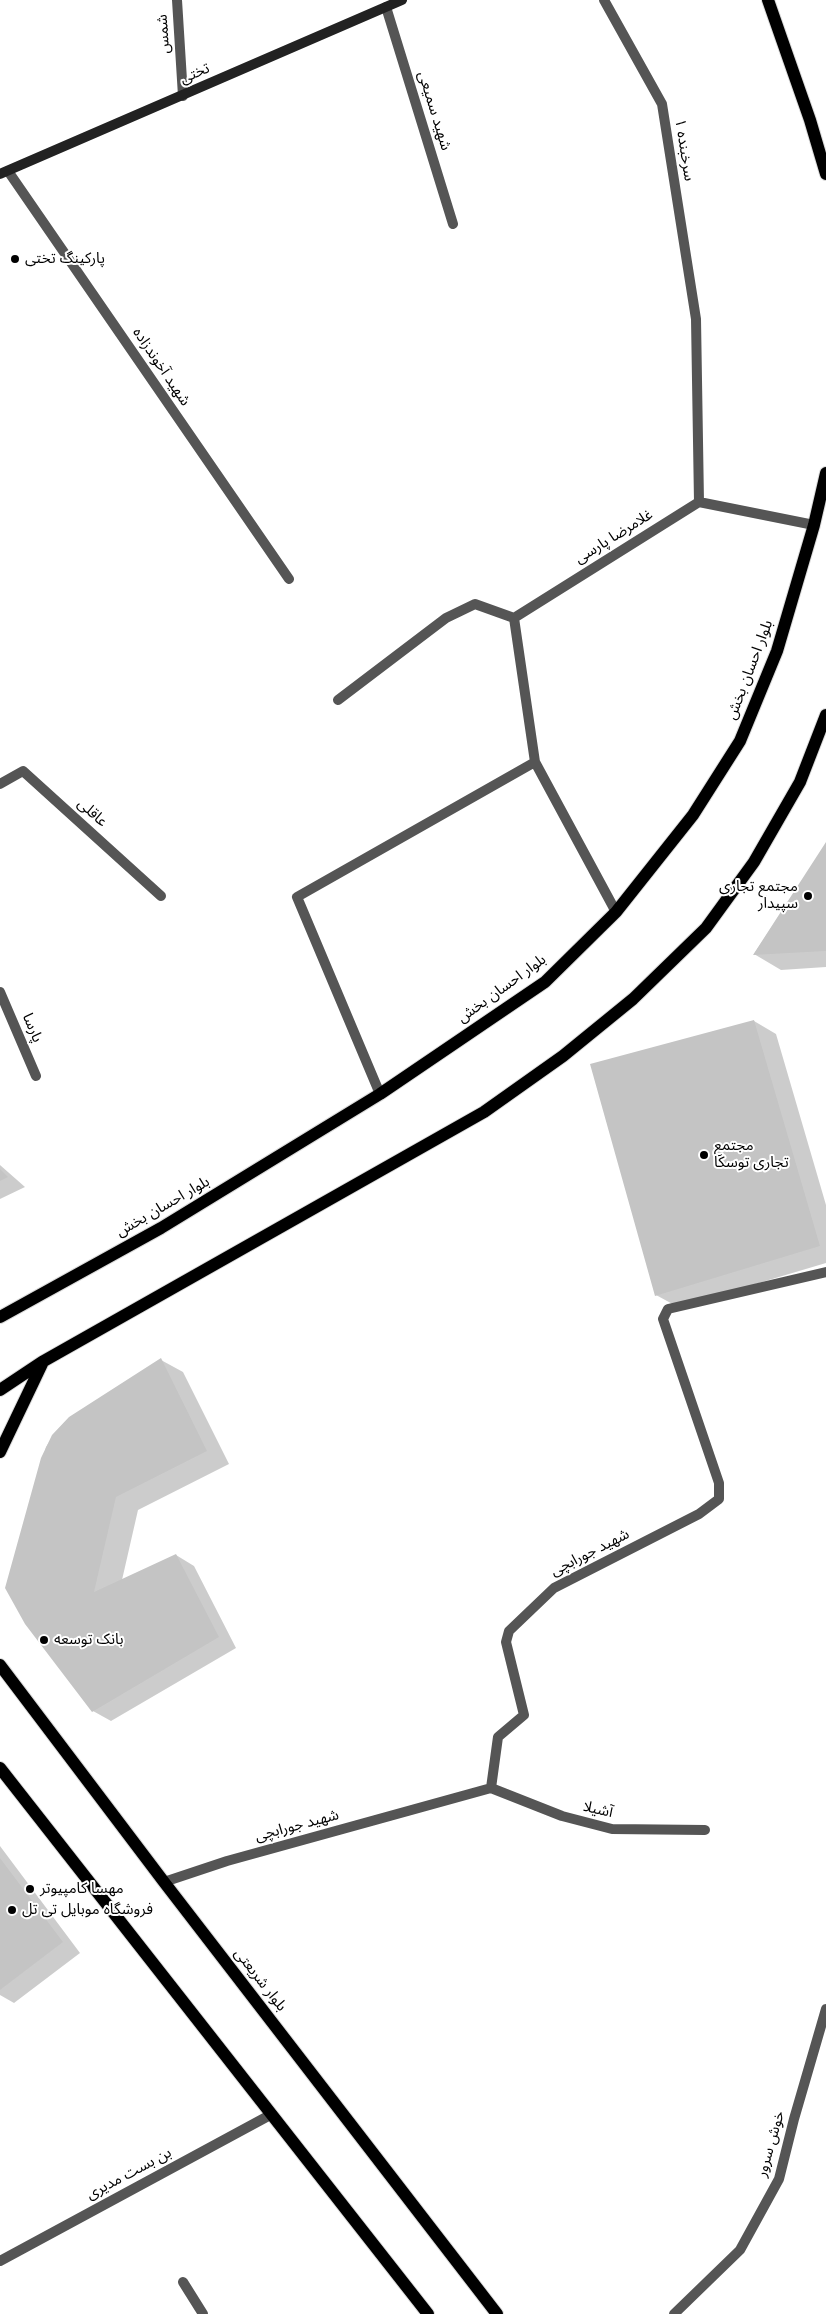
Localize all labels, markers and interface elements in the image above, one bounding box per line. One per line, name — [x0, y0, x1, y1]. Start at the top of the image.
street label: شمس — [154, 14, 174, 54]
street label: تختی — [177, 60, 213, 88]
street label: شهید سمیعی — [413, 69, 455, 153]
street label: سرخبنده ۱ — [670, 118, 698, 182]
place label: پارکینگ تختی — [25, 250, 105, 268]
marker: پارکینگ تختی — [9, 253, 21, 265]
street label: شهید آخوندزاده — [128, 325, 194, 409]
street label: غلامرضا پارسی — [572, 506, 656, 568]
street label: بلوار احسان بخش — [723, 618, 777, 722]
street label: عاقلی — [73, 795, 111, 831]
place label: مجتمع تجاری سپیدار — [719, 878, 798, 913]
marker: مجتمع تجاری سپیدار — [802, 890, 814, 902]
street label: بلوار احسان بخش — [454, 951, 550, 1027]
street label: پارسا — [18, 1011, 46, 1045]
place label: مجتمع تجاری توسکا — [714, 1137, 789, 1172]
marker: مجتمع تجاری توسکا — [698, 1149, 710, 1161]
street label: بلوار احسان بخش — [113, 1173, 213, 1241]
street label: شهید جورابچی — [548, 1525, 632, 1581]
place label: بانک توسعه — [54, 1631, 123, 1649]
marker: بانک توسعه — [38, 1634, 50, 1646]
street label: آشیلا — [581, 1798, 615, 1822]
street label: شهید جورابچی — [253, 1806, 341, 1846]
place label: مهسا کامپیوتر — [40, 1880, 124, 1898]
marker: مهسا کامپیوتر — [24, 1883, 36, 1895]
place label: فروشگاه موبایل تی تل — [22, 1901, 153, 1919]
marker: فروشگاه موبایل تی تل — [6, 1904, 18, 1916]
street label: بلوار شریعتی — [230, 1945, 290, 2015]
street label: خوش سرور — [753, 2109, 789, 2179]
street label: بن بست مدیری — [83, 2144, 175, 2204]

